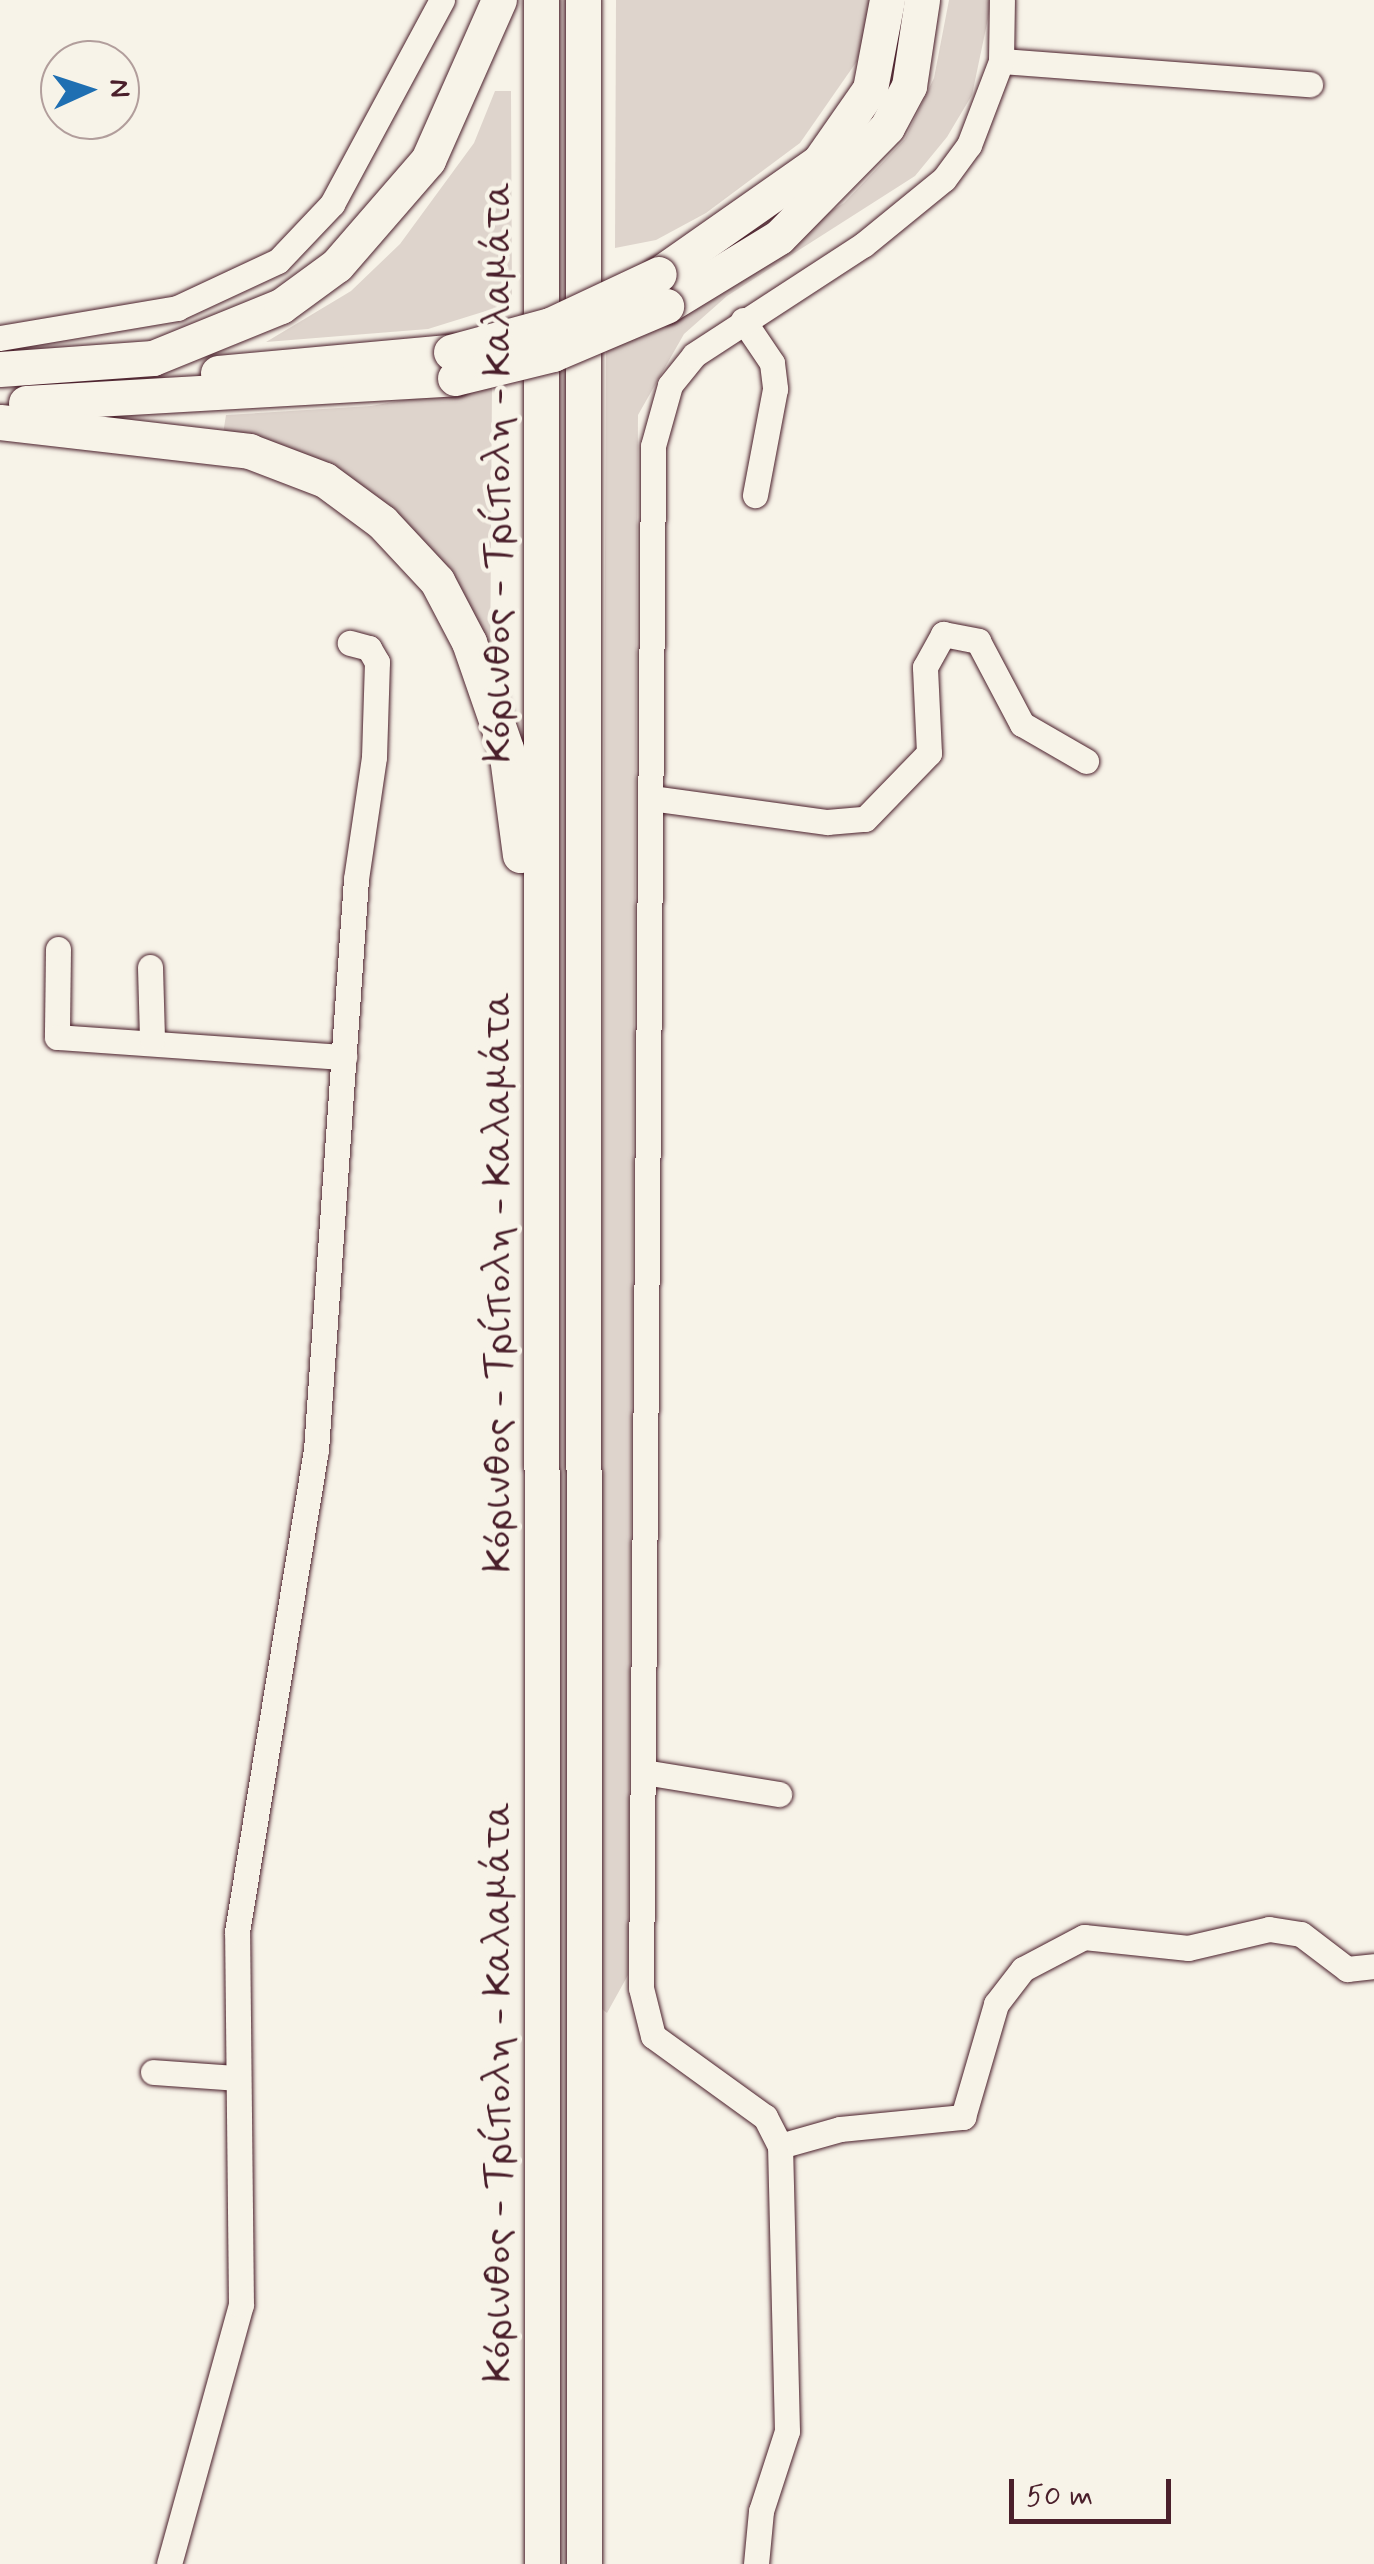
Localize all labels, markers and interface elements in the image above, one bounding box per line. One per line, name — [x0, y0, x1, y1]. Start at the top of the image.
north arrow — [40, 40, 140, 140]
text: N — [99, 78, 137, 99]
street label: Κόρινθος - Τρίπολη - Καλαμάτα — [475, 181, 523, 763]
street label: Κόρινθος - Τρίπολη - Καλαμάτα — [475, 991, 523, 1573]
street label: Κόρινθος - Τρίπολη - Καλαμάτα — [475, 1801, 523, 2383]
scale bar — [1014, 2459, 1176, 2521]
text: 50 m — [1026, 2477, 1093, 2516]

